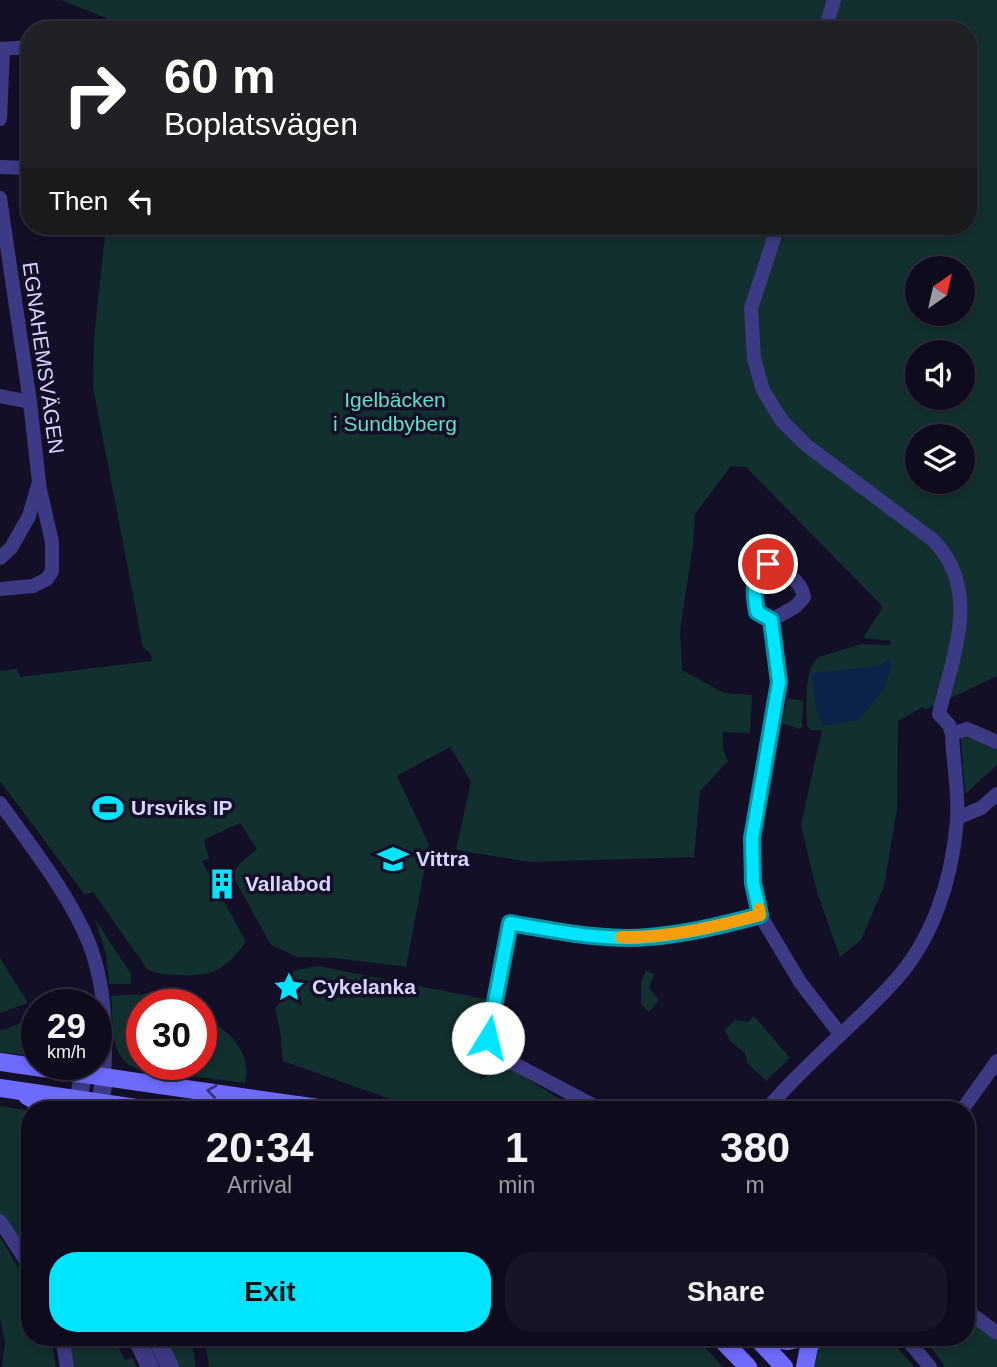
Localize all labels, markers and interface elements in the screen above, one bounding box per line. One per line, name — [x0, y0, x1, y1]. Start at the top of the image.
icon: right — [49, 49, 140, 140]
text: 60 m — [164, 49, 276, 103]
text: Boplatsvägen — [164, 106, 358, 142]
icon: left — [122, 182, 160, 220]
text: Then — [49, 186, 108, 216]
north arrow — [905, 256, 975, 326]
map controls — [905, 256, 975, 494]
street label: EGNAHEMSVÄGEN — [19, 260, 68, 455]
button: sound — [905, 340, 975, 410]
park label: Igelbäcken i Sundbyberg — [333, 388, 457, 435]
button: layers — [905, 424, 975, 494]
pin — [738, 534, 798, 594]
icon: arrive — [749, 545, 787, 583]
sports icon: Ursviks IP — [91, 791, 125, 825]
place label: Ursviks IP — [131, 796, 233, 819]
school or university icon: Vittra — [376, 842, 410, 876]
place label: Vittra — [416, 847, 470, 870]
building icon: Vallabod — [205, 867, 239, 901]
place label: Vallabod — [245, 872, 331, 895]
place icon: Cykelanka — [272, 970, 306, 1004]
place label: Cykelanka — [312, 975, 416, 998]
speed limit sign: 30 — [126, 989, 217, 1080]
position arrow — [451, 1001, 525, 1075]
text: 29 — [47, 1006, 86, 1045]
text: km/h — [47, 1042, 86, 1062]
one-way arrow — [206, 1084, 218, 1099]
text: 20:34 — [206, 1124, 313, 1171]
text: 1 — [505, 1124, 528, 1171]
text: 380 — [720, 1124, 790, 1171]
text: Arrival — [227, 1172, 292, 1198]
text: min — [498, 1172, 535, 1198]
text: m — [746, 1172, 765, 1198]
button: Exit — [49, 1252, 491, 1332]
button: Share — [505, 1252, 947, 1332]

